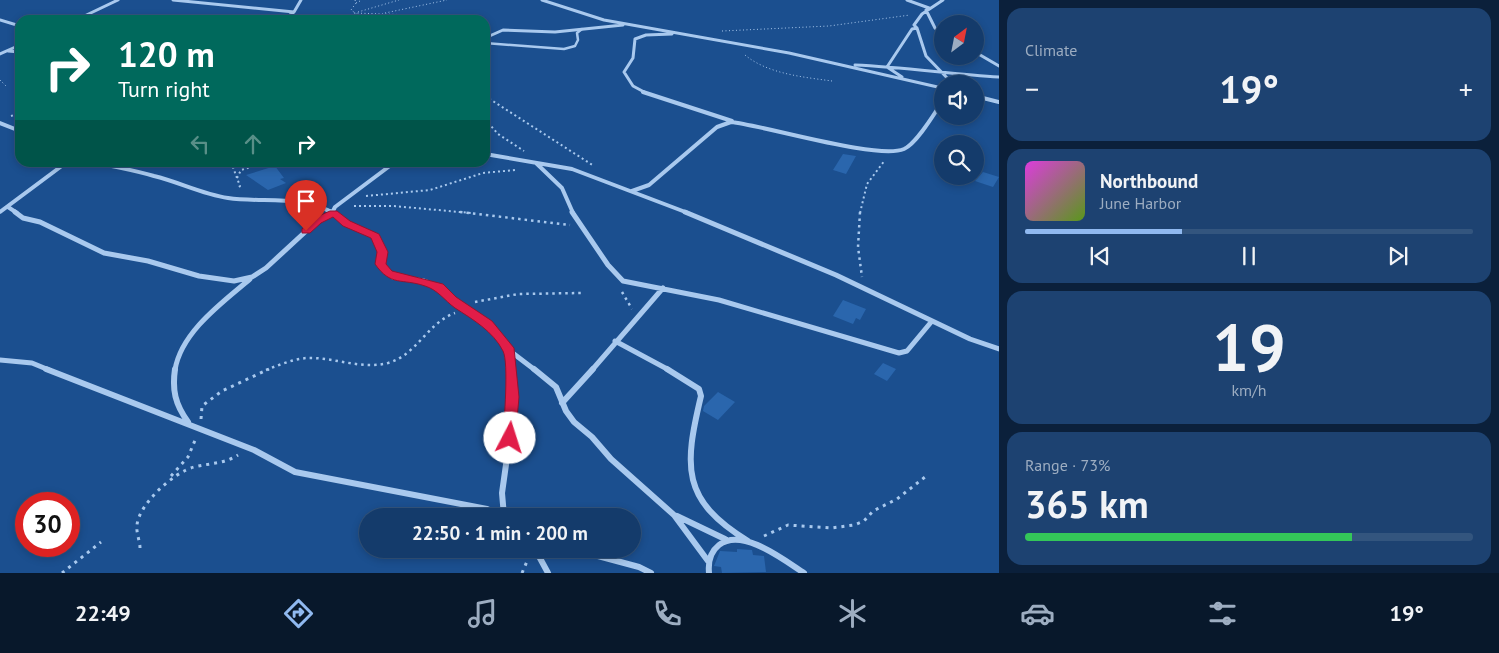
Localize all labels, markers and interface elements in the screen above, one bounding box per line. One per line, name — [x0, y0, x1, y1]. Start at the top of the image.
north arrow — [934, 15, 984, 65]
map controls — [934, 15, 984, 185]
text: 120 m — [118, 31, 215, 77]
icon: right — [35, 35, 100, 100]
text: Climate — [1025, 40, 1077, 60]
text: 19° — [1219, 64, 1279, 113]
text: − — [1025, 70, 1039, 107]
text: + — [1459, 70, 1473, 107]
text: Turn right — [118, 75, 210, 103]
button: sound — [934, 75, 984, 125]
icon: left — [186, 130, 214, 158]
icon: ahead — [239, 130, 267, 158]
icon: right — [292, 130, 320, 158]
button: search — [934, 135, 984, 185]
text: Northbound — [1100, 169, 1198, 193]
pin — [285, 180, 327, 231]
icon: arrive — [292, 187, 320, 215]
text: June Harbor — [1100, 193, 1181, 213]
icon: previous — [1086, 242, 1114, 270]
icon: pause — [1235, 242, 1263, 270]
icon: next — [1384, 242, 1412, 270]
text: 19 — [1212, 305, 1286, 389]
text: km/h — [1231, 380, 1267, 400]
position arrow — [483, 411, 535, 463]
text: Range · 73% — [1025, 455, 1110, 475]
text: 365 km — [1025, 479, 1149, 528]
speed limit sign: 30 — [15, 492, 80, 557]
text: 22:50 · 1 min · 200 m — [412, 521, 588, 545]
icon: directions — [281, 596, 316, 631]
icon: music — [465, 596, 500, 631]
icon: phone — [650, 596, 685, 631]
icon: climate — [835, 596, 870, 631]
icon: car — [1020, 596, 1055, 631]
icon: filters — [1205, 596, 1240, 631]
text: 22:49 — [75, 599, 131, 627]
text: 19° — [1389, 599, 1424, 627]

